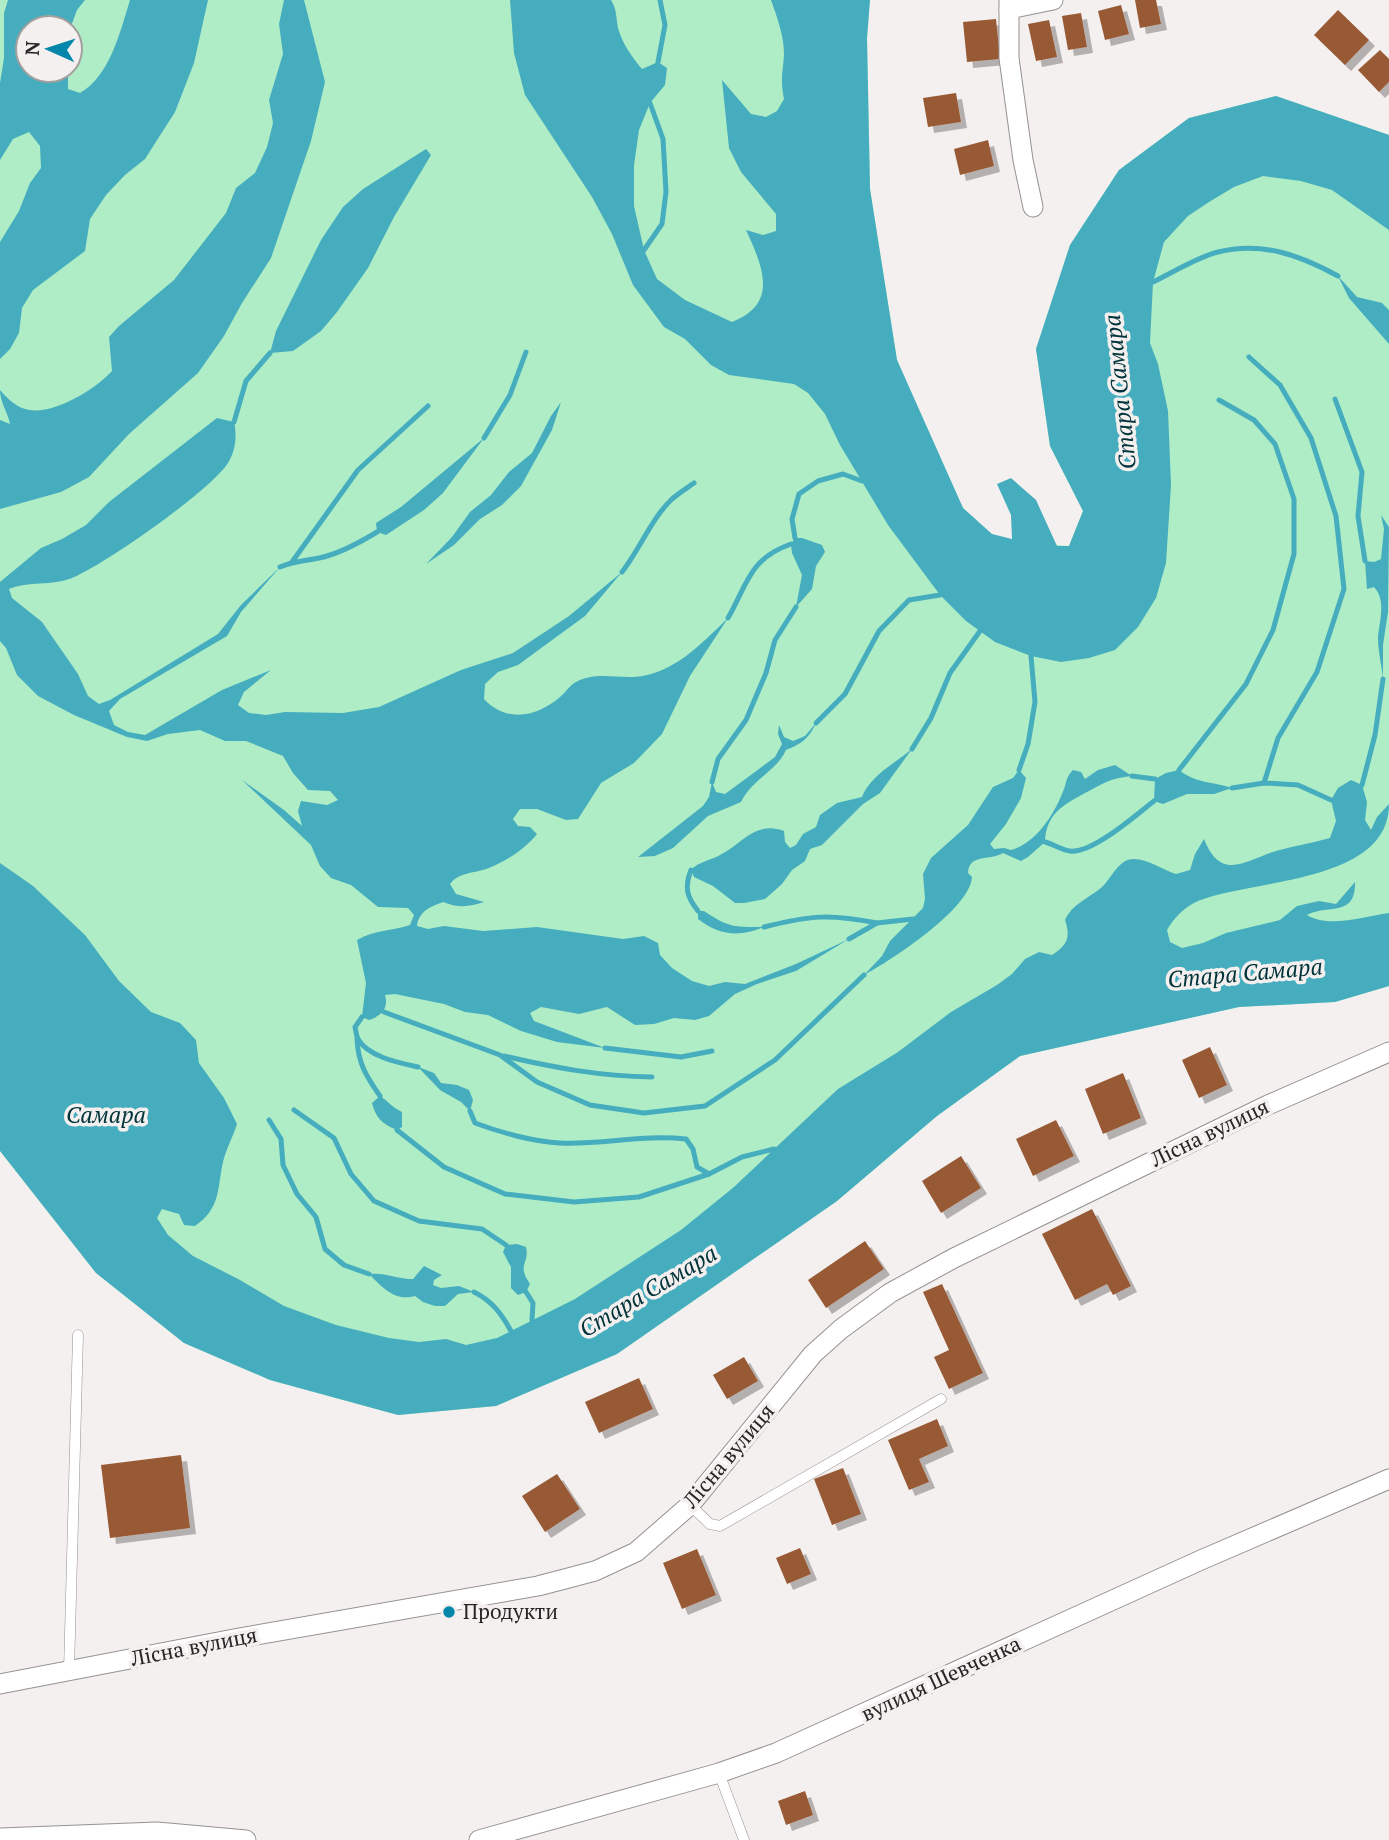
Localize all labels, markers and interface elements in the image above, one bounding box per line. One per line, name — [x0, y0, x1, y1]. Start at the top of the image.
north arrow — [14, 14, 84, 84]
text: N — [19, 40, 44, 56]
water label: Стара Самара — [1096, 313, 1143, 471]
water label: Стара Самара — [1166, 950, 1324, 995]
street label: Лісна вулиця — [1145, 1091, 1273, 1173]
water label: Самара — [66, 1099, 146, 1130]
water label: Стара Самара — [573, 1237, 722, 1344]
street label: Лісна вулиця — [676, 1397, 780, 1514]
place label: Продукти — [463, 1597, 558, 1625]
marker: Продукти — [441, 1604, 457, 1620]
street label: Лісна вулиця — [127, 1620, 259, 1672]
street label: вулиця Шевченка — [856, 1629, 1025, 1727]

